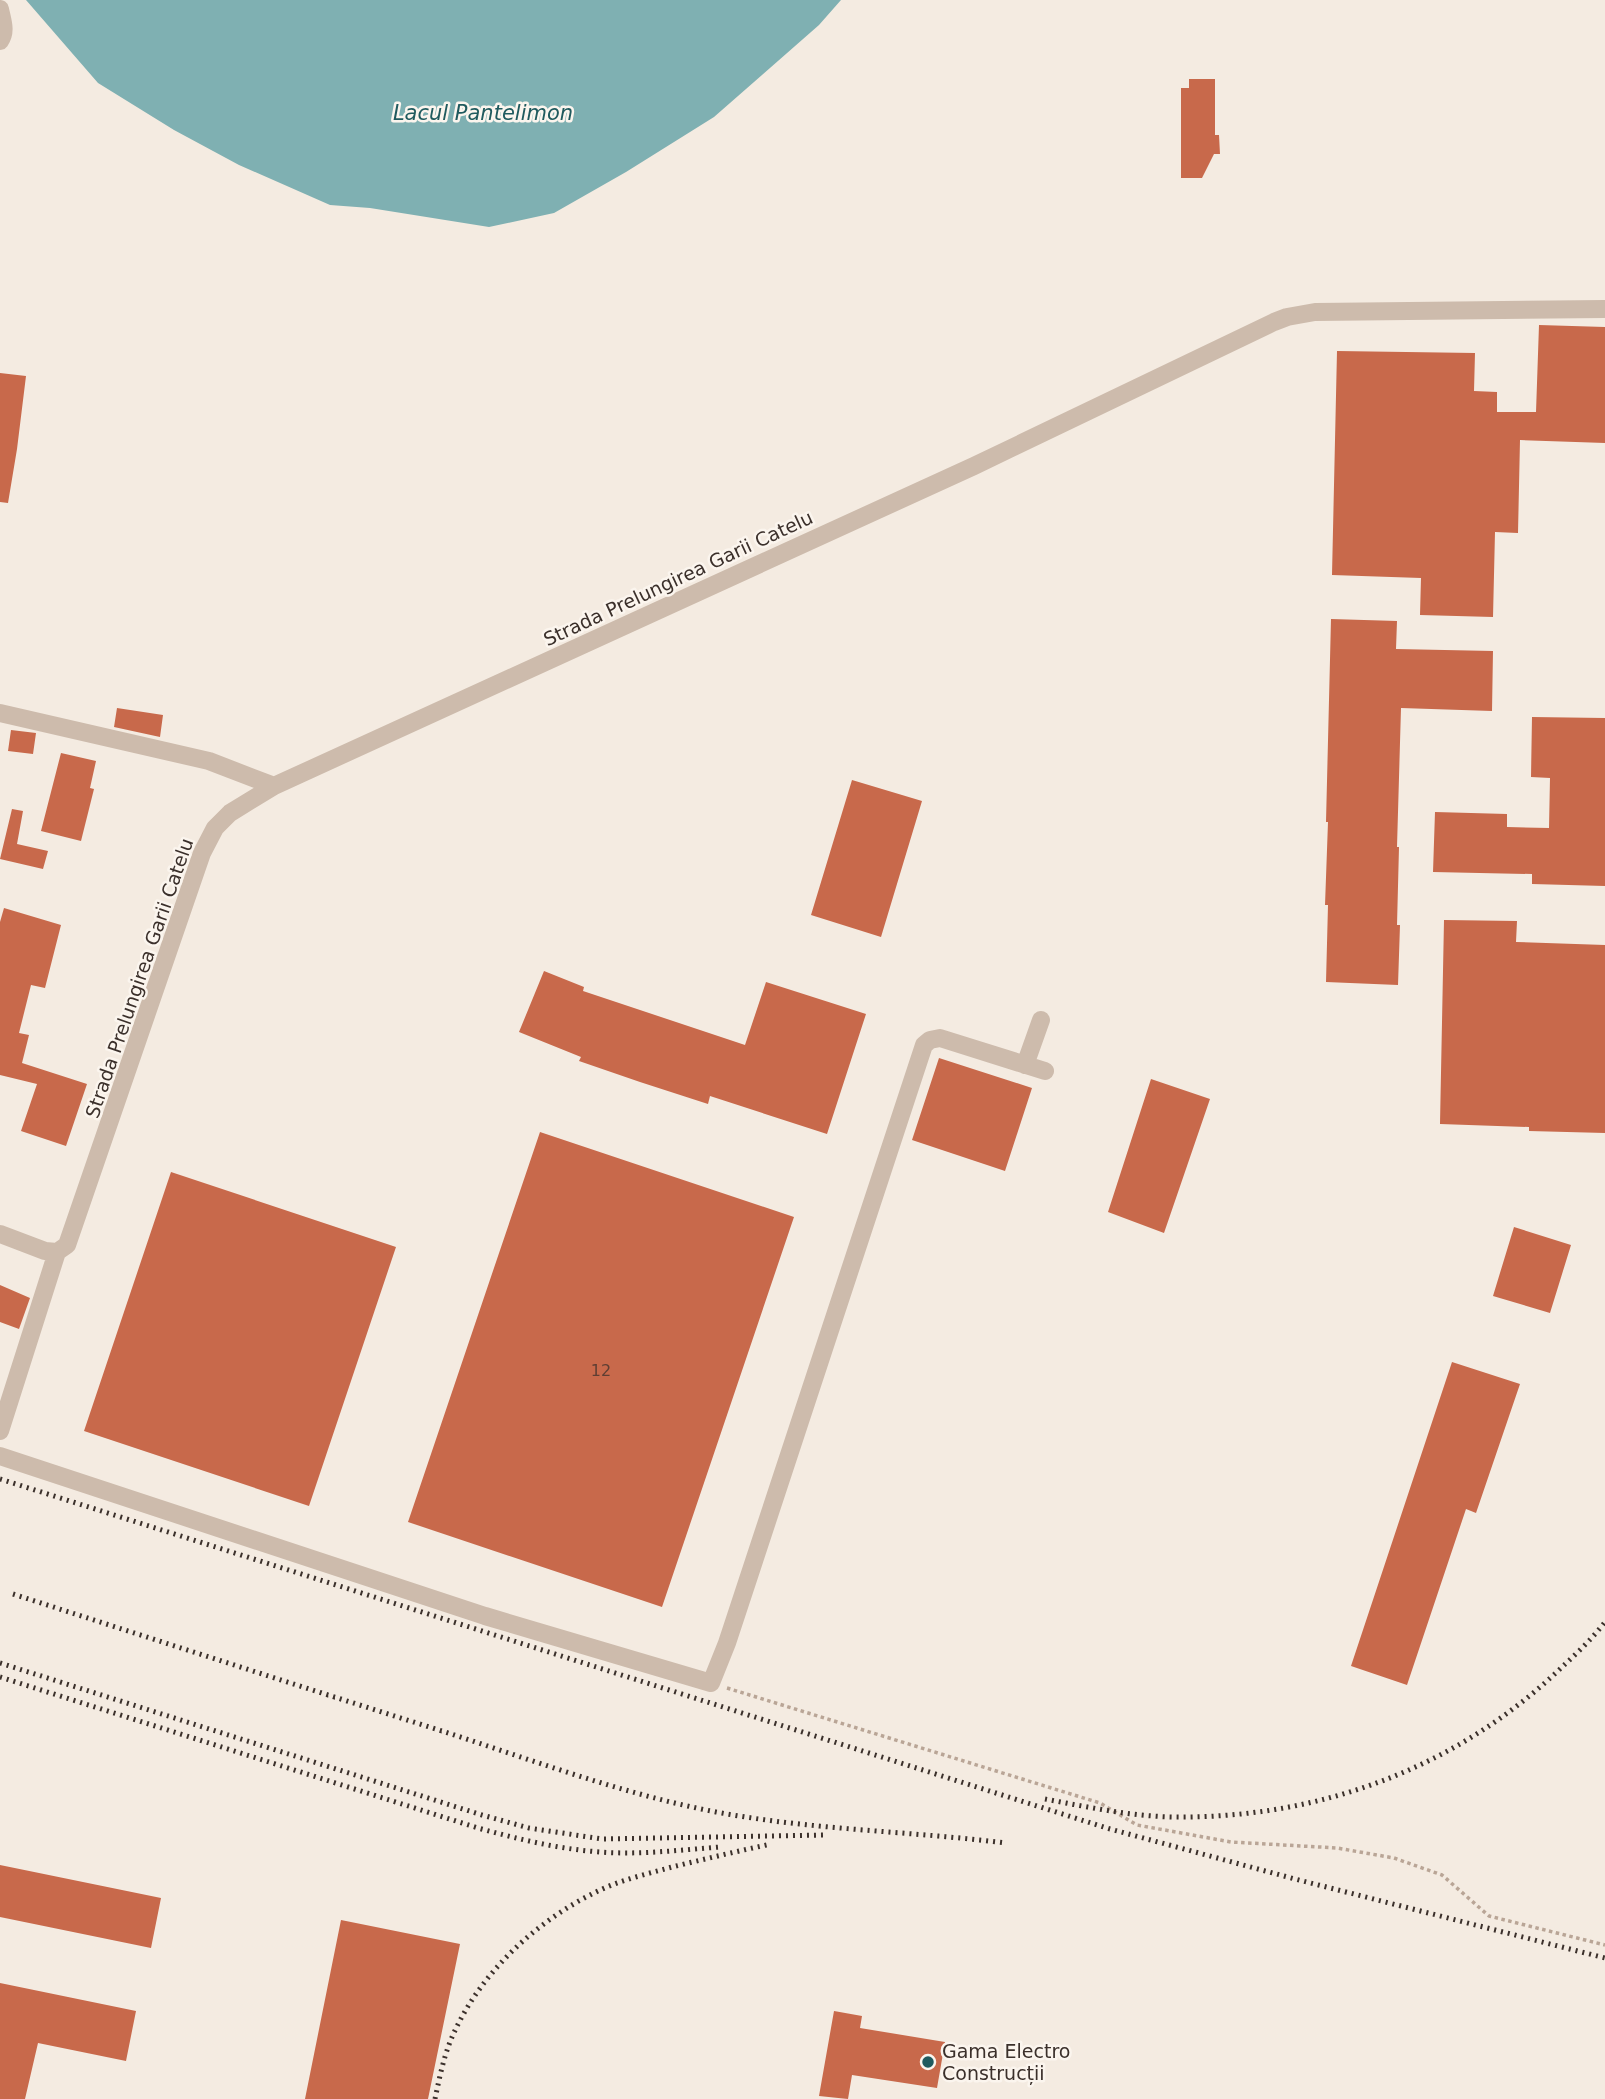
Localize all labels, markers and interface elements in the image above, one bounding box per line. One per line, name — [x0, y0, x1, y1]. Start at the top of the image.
water label: Lacul Pantelimon — [393, 101, 573, 125]
street label: Strada Prelungirea Garii Catelu — [540, 506, 816, 650]
street label: Strada Prelungirea Garii Catelu — [81, 835, 197, 1121]
house number: 12 — [591, 1361, 611, 1380]
place label: Gama Electro Construcții — [942, 2040, 1070, 2085]
marker: Gama Electro Construcții — [920, 2054, 936, 2070]

